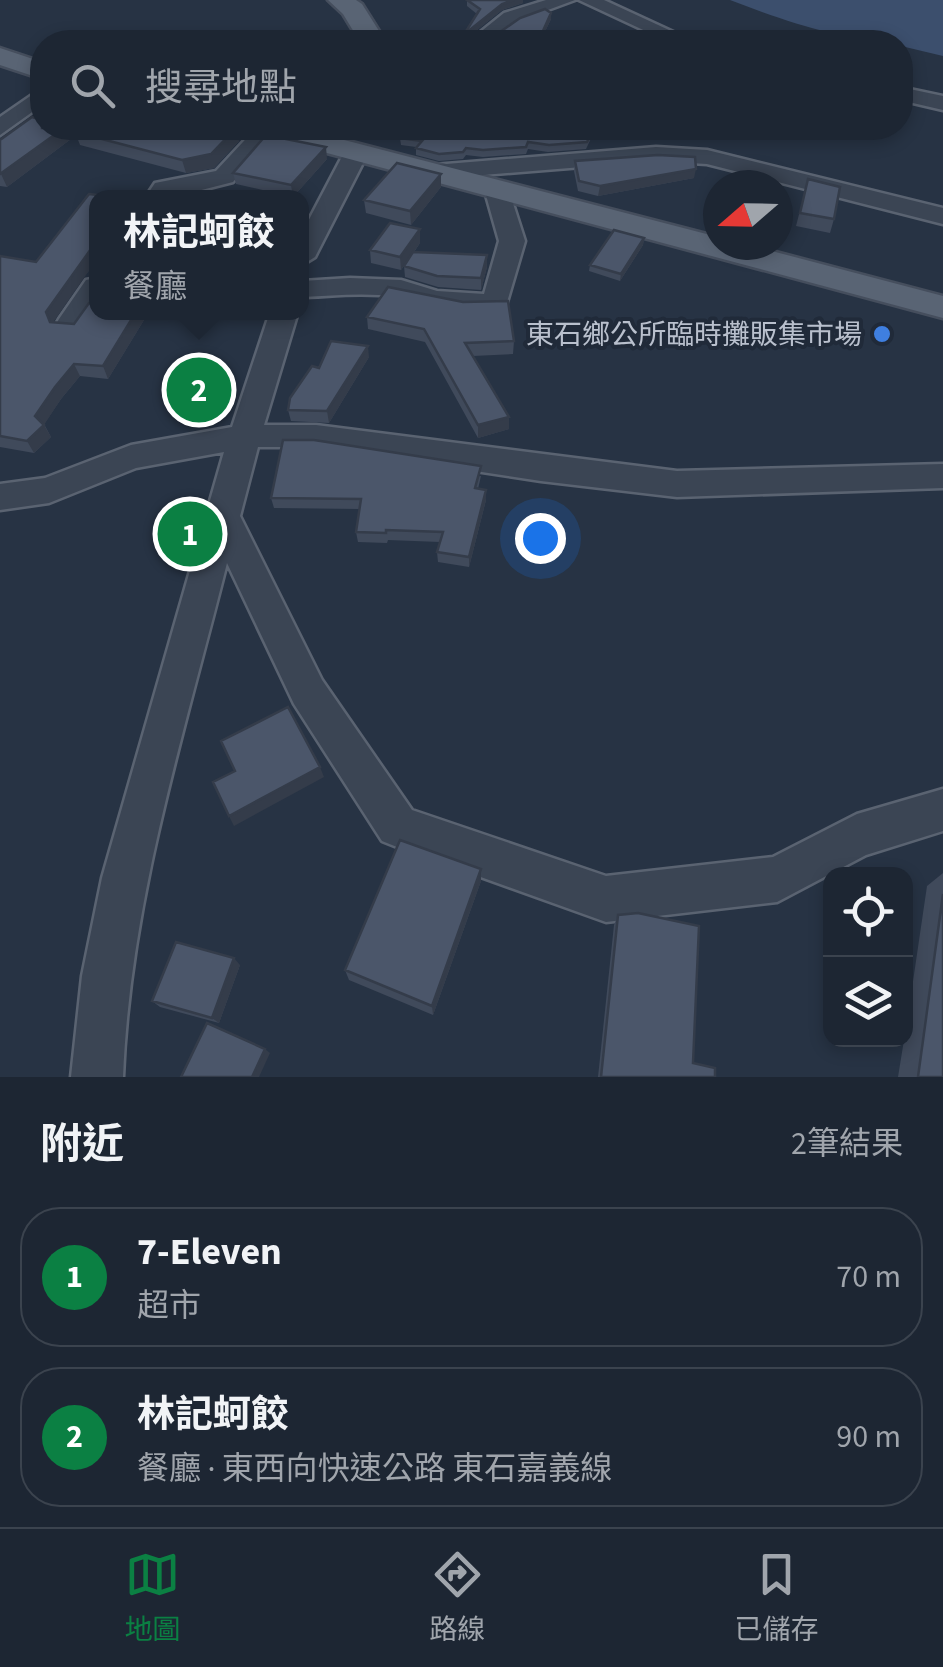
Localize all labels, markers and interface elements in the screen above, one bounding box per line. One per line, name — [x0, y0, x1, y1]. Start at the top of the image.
search box — [30, 30, 913, 140]
icon: search — [65, 58, 120, 113]
text: 搜尋地點 — [145, 61, 297, 115]
north arrow — [703, 170, 793, 260]
popup — [89, 190, 309, 320]
text: 林記蚵餃 — [123, 206, 275, 260]
text: 餐廳 — [123, 264, 187, 310]
place label: 東石鄉公所臨時攤販集市場 — [526, 315, 862, 355]
marker: 東石鄉公所臨時攤販集市場 — [871, 323, 893, 345]
pin: 2 — [166, 352, 232, 428]
pin: 1 — [158, 496, 222, 572]
your location — [515, 513, 566, 564]
map controls — [823, 867, 913, 1047]
button: locate — [823, 867, 913, 957]
button: layers — [823, 957, 913, 1047]
text: 附近 — [40, 1115, 124, 1175]
text: 2筆結果 — [791, 1121, 903, 1167]
text: 7-Eleven — [137, 1225, 282, 1279]
text: 1 — [66, 1254, 83, 1300]
text: 70 m — [836, 1254, 901, 1300]
text: 超市 — [137, 1283, 201, 1329]
text: 林記蚵餃 — [137, 1388, 289, 1442]
text: 2 — [66, 1414, 83, 1460]
text: 90 m — [836, 1414, 901, 1460]
text: 餐廳 · 東西向快速公路 東石嘉義線 — [137, 1446, 612, 1492]
tab: 地圖 — [124, 1547, 181, 1650]
tab: 路線 — [429, 1547, 486, 1650]
tab: 已儲存 — [734, 1547, 819, 1650]

